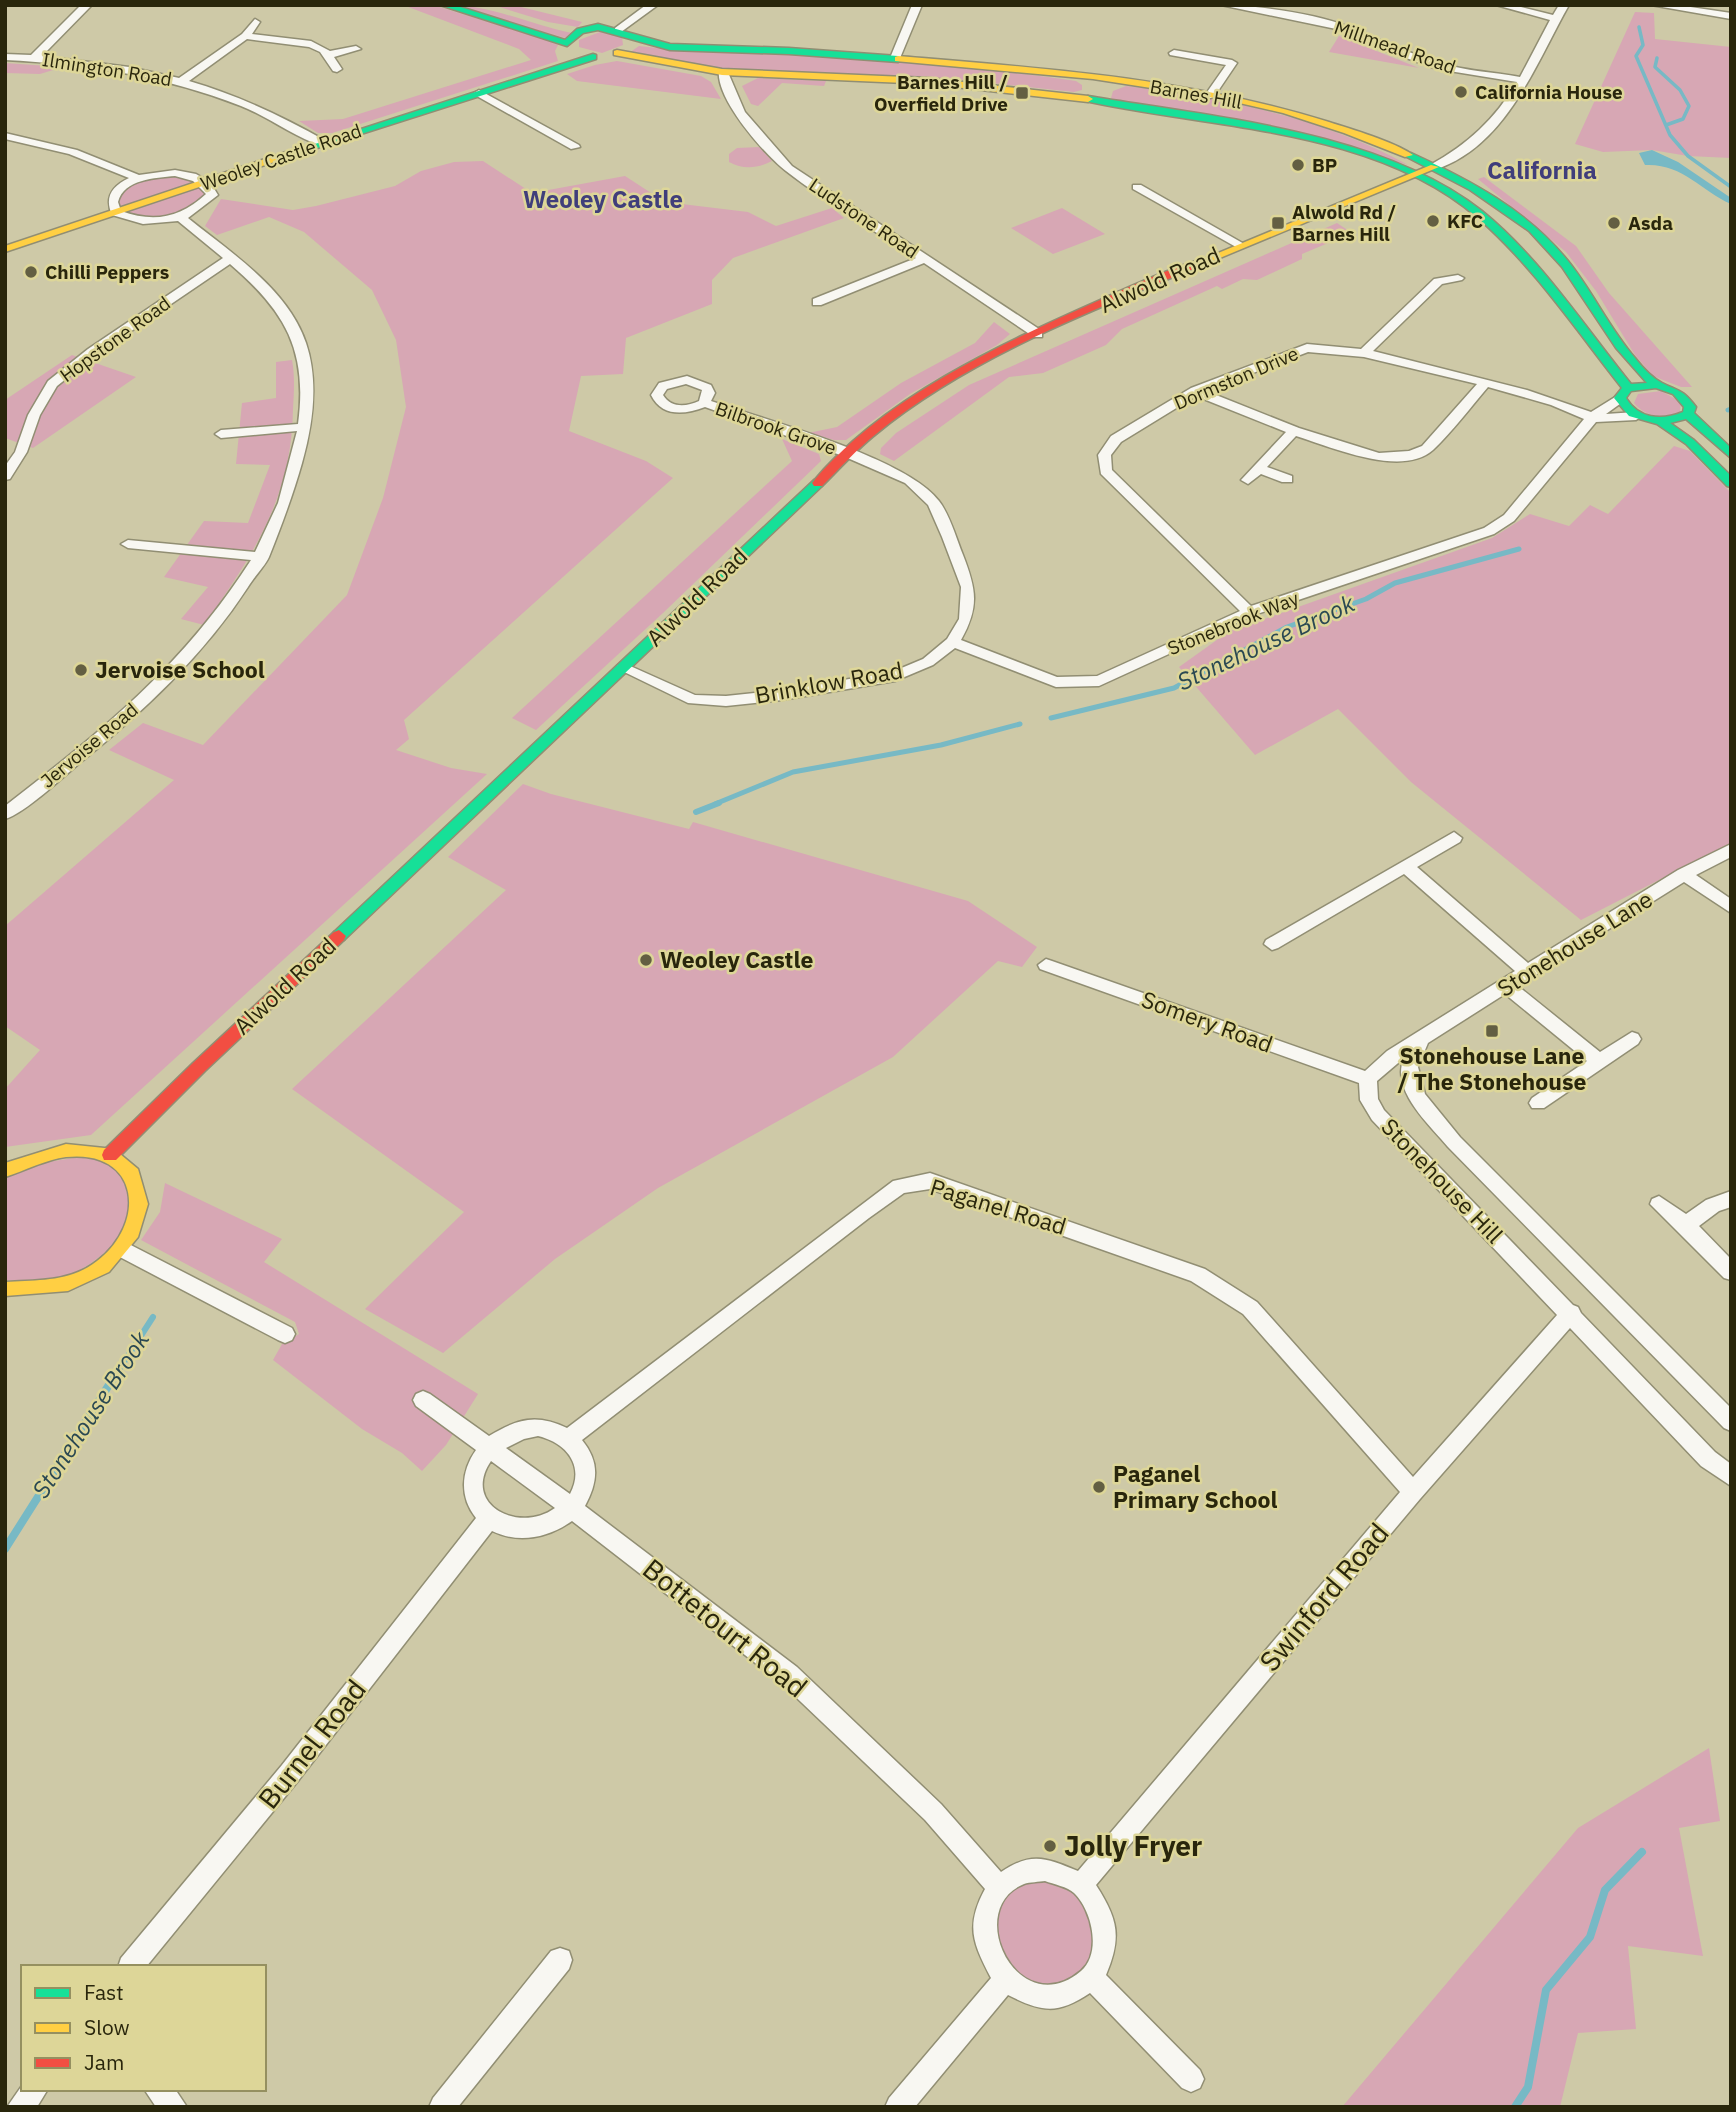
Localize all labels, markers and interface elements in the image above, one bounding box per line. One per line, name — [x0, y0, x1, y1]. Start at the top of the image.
street label: Millmead Road — [1331, 15, 1459, 79]
street label: Ilmington Road — [40, 47, 174, 91]
place label: Barnes Hill / Overfield Drive — [874, 70, 1008, 116]
street label: Barnes Hill — [1148, 74, 1244, 114]
place label: California House — [1475, 80, 1623, 104]
marker: California House — [1453, 84, 1469, 100]
marker: Barnes Hill / Overfield Drive — [1014, 85, 1030, 101]
street label: Weoley Castle Road — [197, 118, 365, 196]
place label: BP — [1312, 153, 1337, 177]
district label: California — [1487, 154, 1597, 186]
marker: BP — [1290, 157, 1306, 173]
street label: Ludstone Road — [805, 173, 923, 263]
district label: Weoley Castle — [523, 183, 683, 215]
place label: Alwold Rd / Barnes Hill — [1292, 200, 1397, 246]
place label: KFC — [1447, 209, 1483, 233]
place label: Asda — [1628, 211, 1673, 235]
marker: KFC — [1425, 213, 1441, 229]
marker: Alwold Rd / Barnes Hill — [1270, 215, 1286, 231]
marker: Asda — [1606, 215, 1622, 231]
street label: Alwold Road — [1094, 239, 1225, 319]
place label: Chilli Peppers — [45, 260, 169, 284]
marker: Chilli Peppers — [23, 264, 39, 280]
street label: Hopstone Road — [55, 291, 175, 387]
street label: Dormston Drive — [1170, 341, 1302, 415]
street label: Bilbrook Grove — [712, 396, 840, 460]
street label: Alwold Road — [639, 541, 753, 652]
street label: Stonebrook Way — [1164, 586, 1303, 660]
water label: Stonehouse Brook — [1172, 587, 1360, 697]
place label: Jervoise School — [95, 654, 265, 684]
street label: Brinklow Road — [753, 654, 905, 710]
marker: Jervoise School — [73, 662, 89, 678]
street label: Jervoise Road — [35, 697, 143, 793]
street label: Stonehouse Lane — [1491, 883, 1658, 1003]
street label: Alwold Road — [227, 930, 342, 1040]
place label: Weoley Castle — [660, 944, 813, 974]
marker: Weoley Castle — [638, 952, 654, 968]
street label: Somery Road — [1138, 983, 1277, 1059]
marker: Stonehouse Lane / The Stonehouse — [1484, 1023, 1500, 1039]
place label: Stonehouse Lane / The Stonehouse — [1398, 1040, 1587, 1096]
street label: Stonehouse Hill — [1375, 1111, 1510, 1249]
street label: Paganel Road — [927, 1171, 1070, 1241]
water label: Stonehouse Brook — [24, 1325, 156, 1504]
place label: Paganel Primary School — [1113, 1458, 1277, 1514]
marker: Paganel Primary School — [1091, 1479, 1107, 1495]
street label: Swinford Road — [1251, 1515, 1396, 1679]
street label: Bottetourt Road — [636, 1550, 815, 1705]
street label: Burnel Road — [250, 1671, 374, 1816]
place label: Jolly Fryer — [1064, 1827, 1202, 1864]
marker: Jolly Fryer — [1042, 1838, 1058, 1854]
legend — [21, 1965, 266, 2091]
text: Fast — [84, 1978, 124, 2006]
text: Slow — [84, 2013, 130, 2041]
text: Jam — [84, 2048, 124, 2076]

